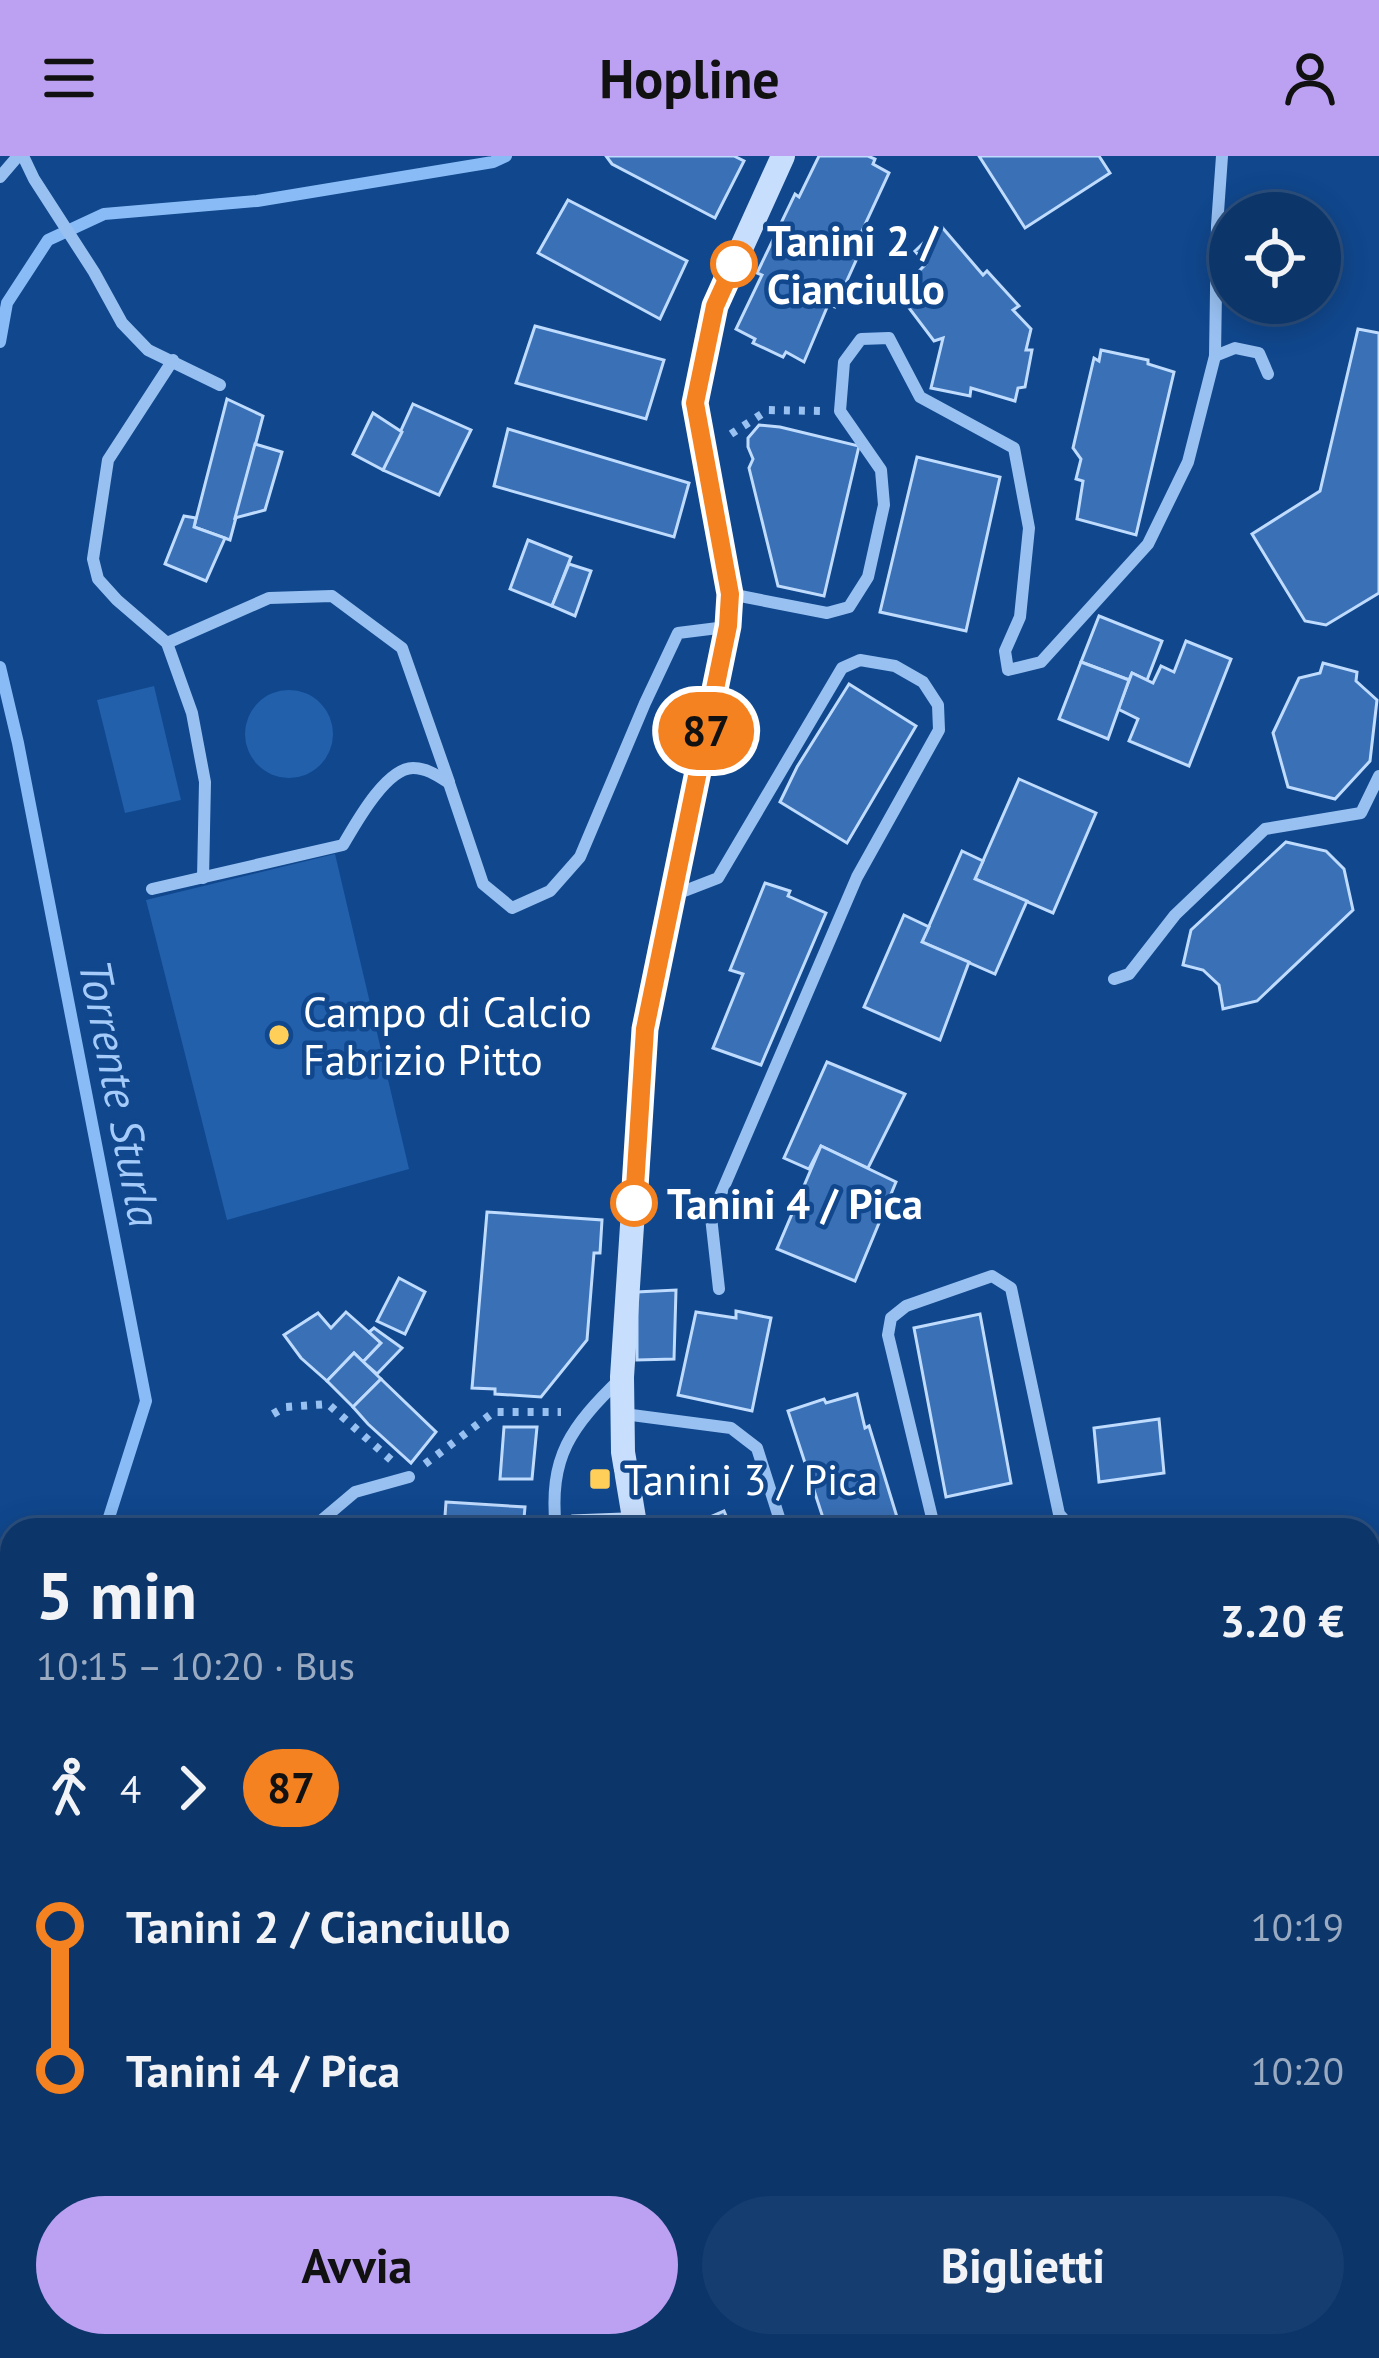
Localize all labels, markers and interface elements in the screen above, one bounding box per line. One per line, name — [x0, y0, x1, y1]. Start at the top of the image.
text: Hopline — [599, 43, 780, 113]
icon: menu — [36, 45, 102, 111]
icon: person — [1277, 45, 1343, 111]
map controls — [1209, 192, 1341, 324]
button: locate — [1209, 192, 1341, 324]
place label: Tanini 2 / Cianciullo — [767, 213, 945, 316]
marker: Tanini 2 / Cianciullo — [712, 242, 756, 286]
line badge: 87 — [652, 692, 760, 770]
text: 87 — [682, 703, 730, 758]
water label: Torrente Sturla — [67, 955, 175, 1231]
place label: Campo di Calcio Fabrizio Pitto — [303, 984, 592, 1087]
marker: Campo di Calcio Fabrizio Pitto — [266, 1022, 292, 1048]
place label: Tanini 4 / Pica — [667, 1176, 923, 1231]
marker: Tanini 4 / Pica — [612, 1181, 656, 1225]
place label: Tanini 3 / Pica — [624, 1452, 878, 1507]
marker: Tanini 3 / Pica — [587, 1466, 613, 1492]
text: 5 min — [36, 1552, 197, 1637]
text: 3.20 € — [1219, 1591, 1344, 1649]
text: 10:15 – 10:20 · Bus — [36, 1640, 355, 1691]
icon: walk — [36, 1755, 102, 1821]
icon: forward — [159, 1755, 225, 1821]
text: 87 — [267, 1760, 315, 1815]
text: 4 — [120, 1763, 141, 1814]
text: Tanini 2 / Cianciullo — [126, 1897, 510, 1955]
text: 10:19 — [1250, 1901, 1344, 1952]
text: Tanini 4 / Pica — [126, 2041, 400, 2099]
text: 10:20 — [1250, 2045, 1344, 2096]
button: Avvia — [36, 2196, 678, 2334]
button: Biglietti — [702, 2196, 1344, 2334]

